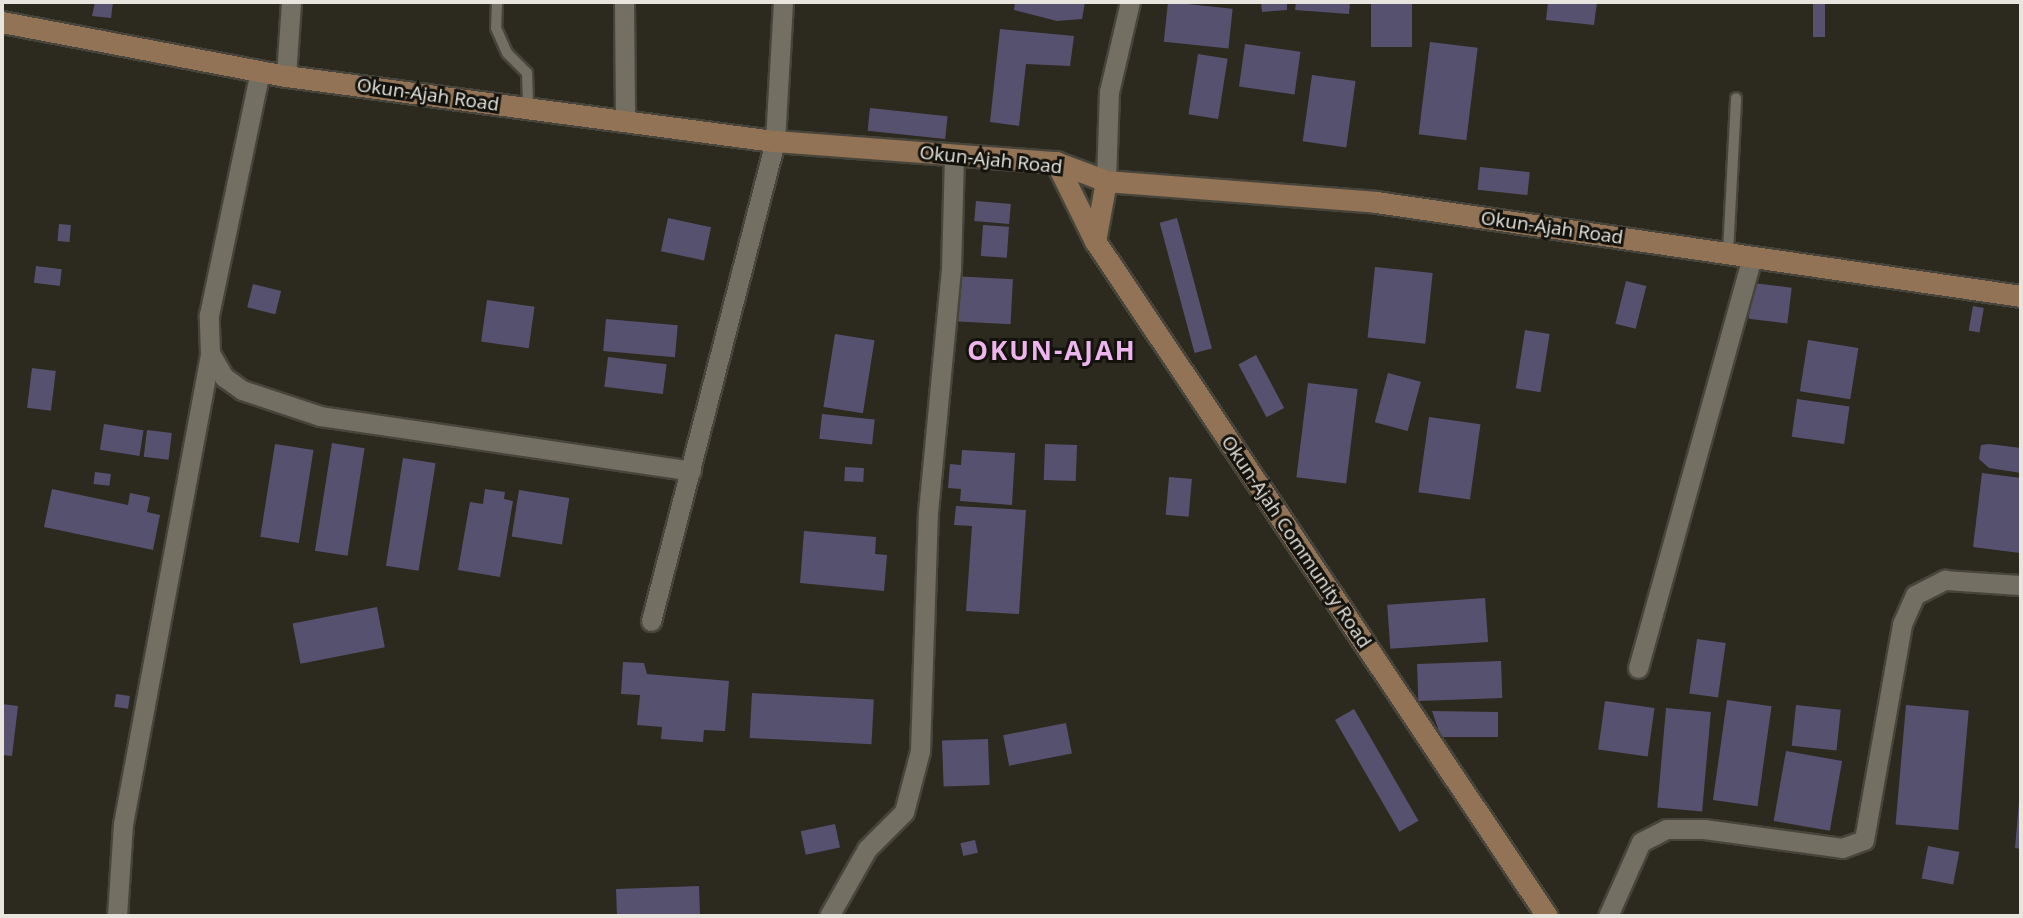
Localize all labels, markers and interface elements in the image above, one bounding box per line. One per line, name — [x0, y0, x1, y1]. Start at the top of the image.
street label: Okun-Ajah Road — [355, 74, 501, 116]
street label: Okun-Ajah Road — [918, 141, 1064, 179]
street label: Okun-Ajah Road — [1479, 207, 1625, 249]
district label: OKUN-AJAH — [968, 335, 1136, 367]
street label: Okun-Ajah Community Road — [1216, 431, 1376, 653]

